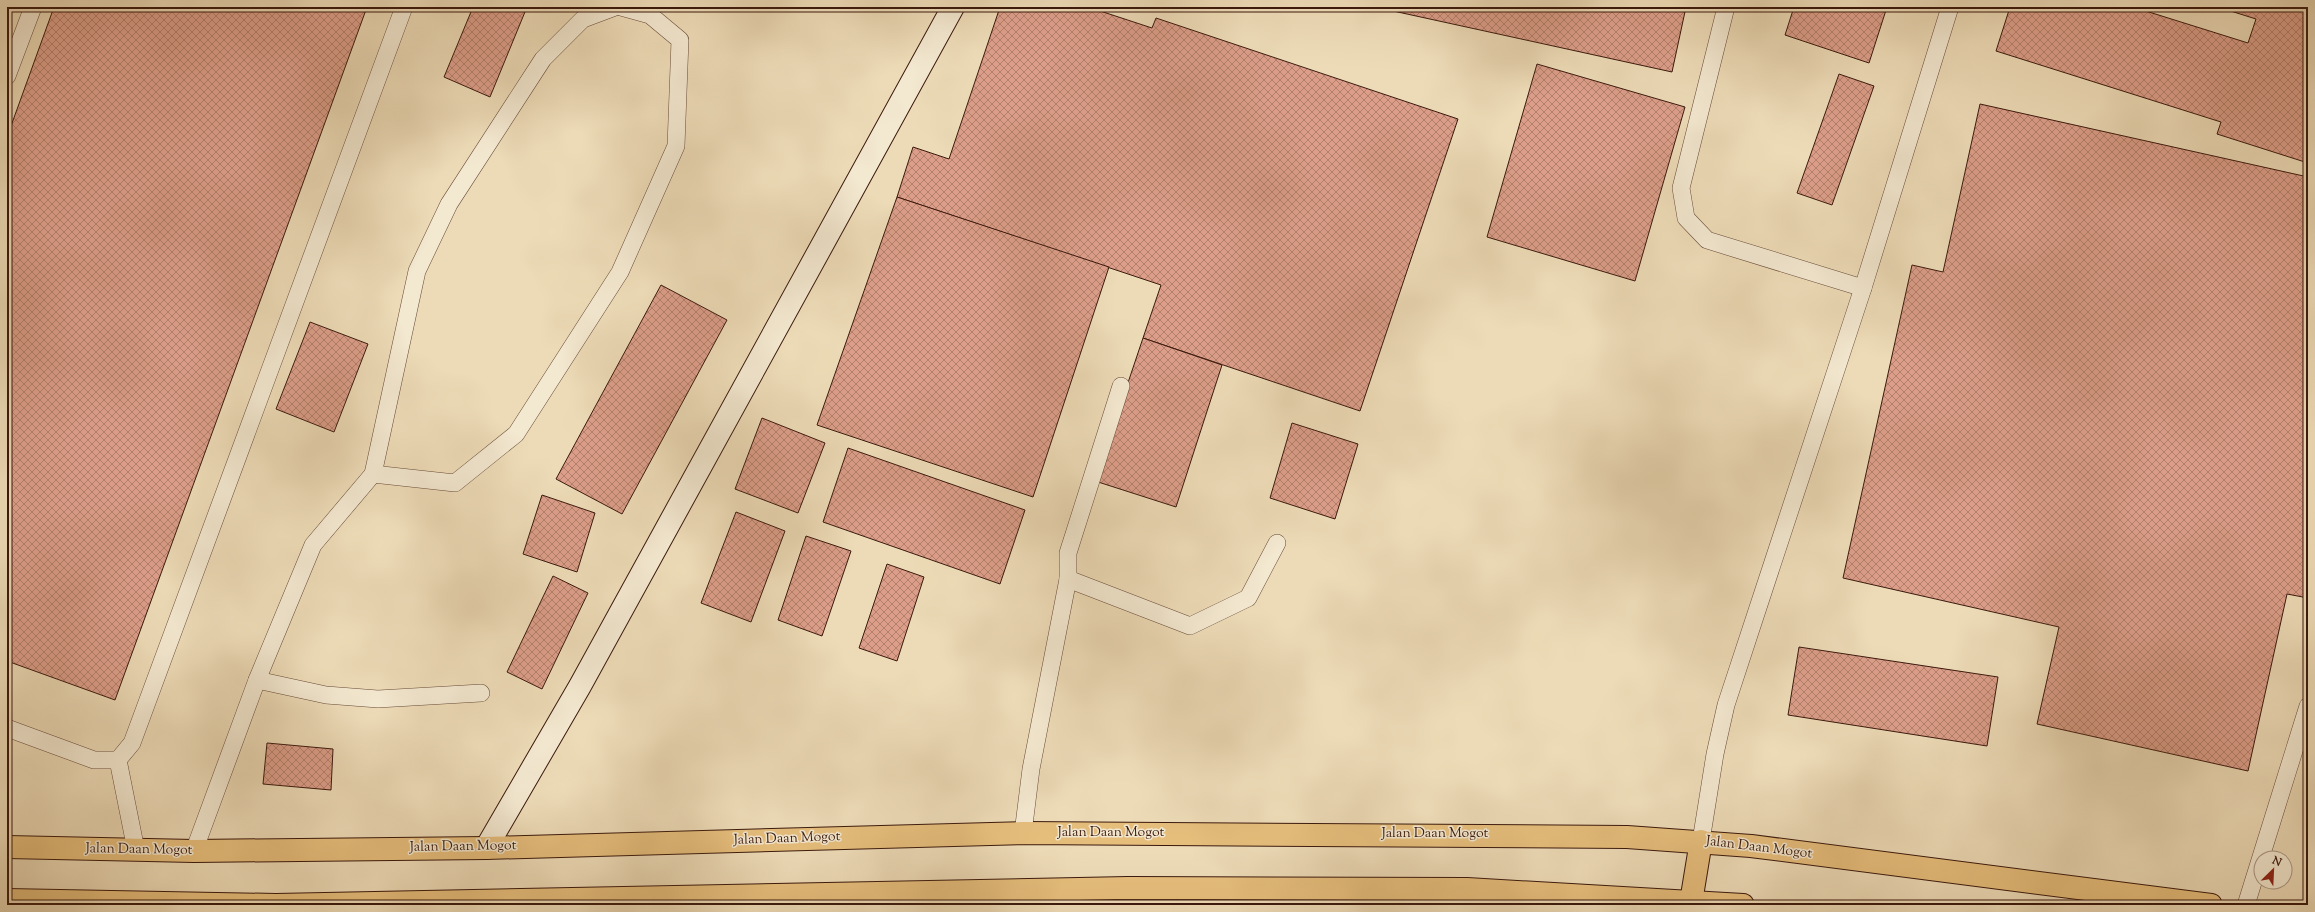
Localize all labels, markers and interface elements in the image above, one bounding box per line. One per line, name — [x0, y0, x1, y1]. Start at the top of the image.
street label: Jalan Daan Mogot — [1057, 823, 1165, 843]
street label: Jalan Daan Mogot — [1381, 824, 1489, 844]
street label: Jalan Daan Mogot — [732, 827, 841, 851]
street label: Jalan Daan Mogot — [1704, 831, 1813, 864]
street label: Jalan Daan Mogot — [408, 836, 517, 858]
street label: Jalan Daan Mogot — [84, 839, 193, 861]
north arrow — [2253, 850, 2293, 890]
text: N — [2268, 852, 2284, 871]

